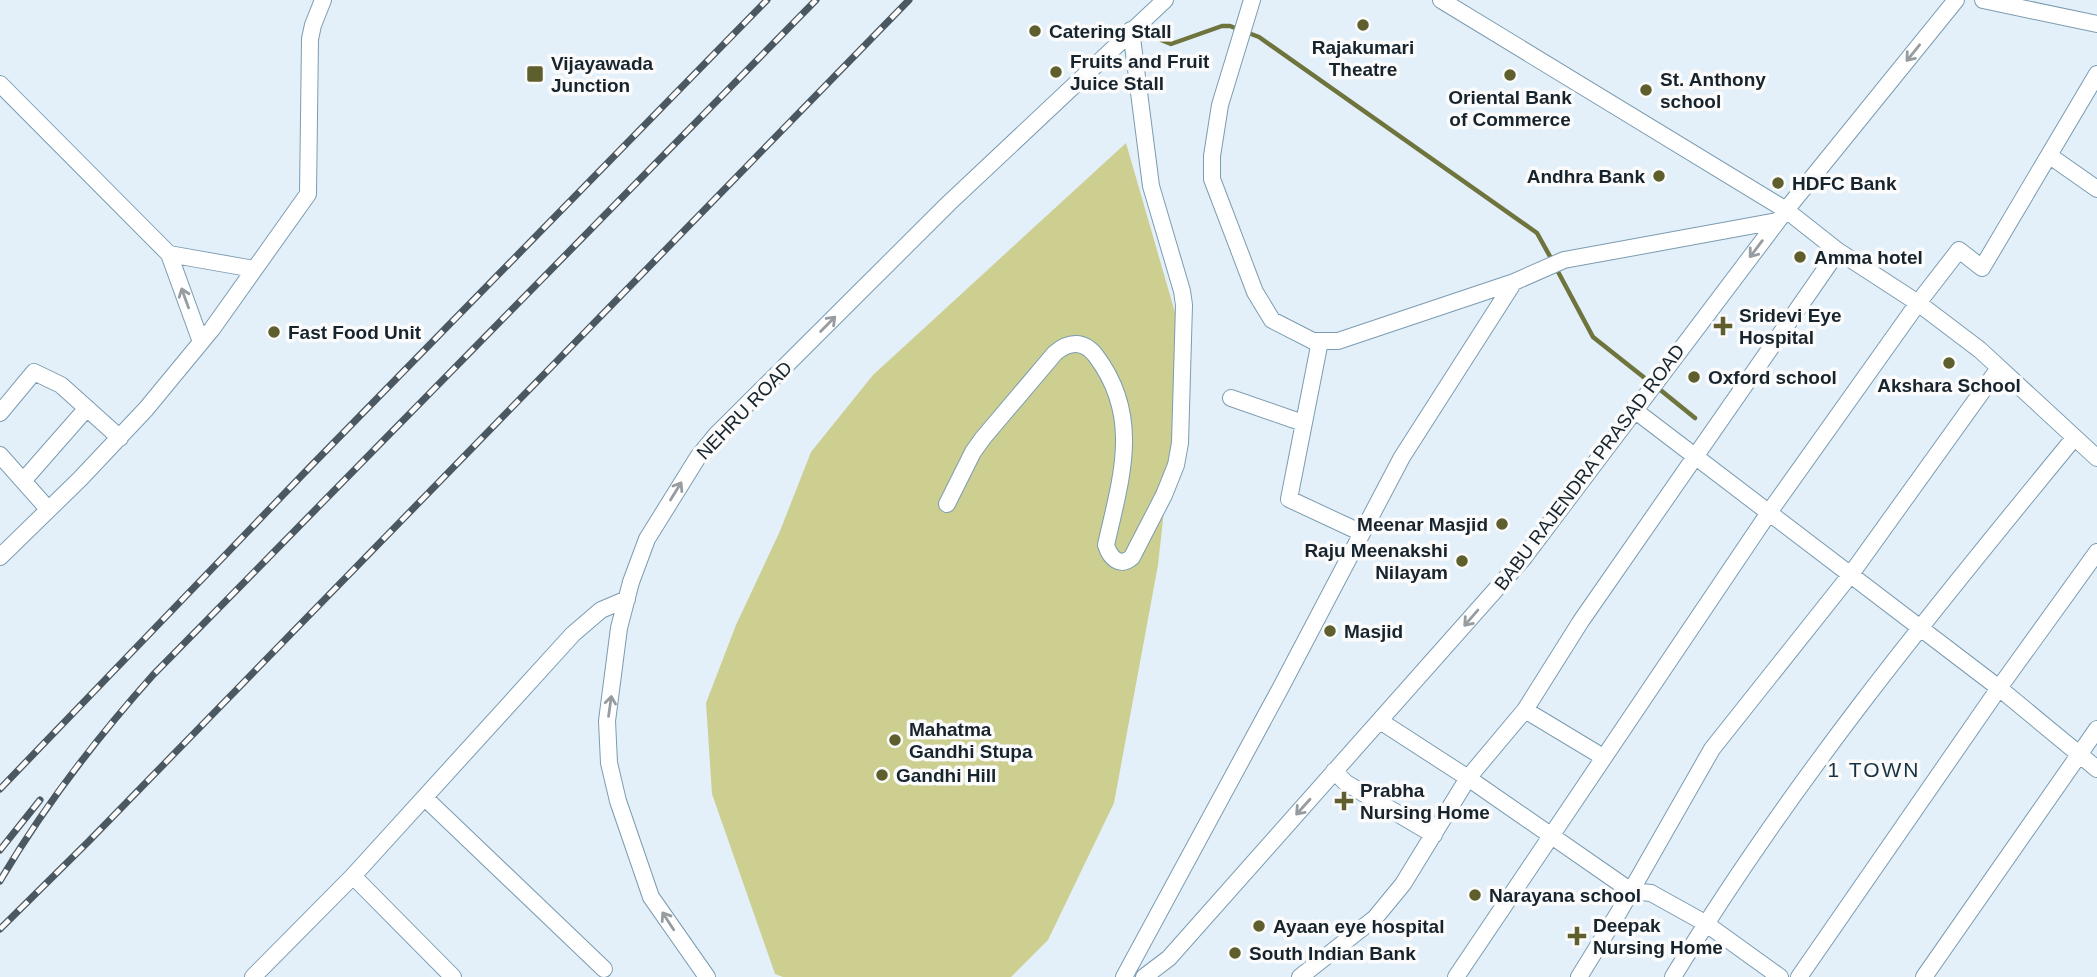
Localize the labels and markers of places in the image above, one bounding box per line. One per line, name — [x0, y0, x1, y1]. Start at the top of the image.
marker: Rajakumari Theatre — [1355, 17, 1371, 33]
place label: Catering Stall — [1049, 21, 1171, 42]
marker: Catering Stall — [1027, 23, 1043, 39]
place label: Rajakumari Theatre — [1312, 37, 1414, 80]
place label: Fruits and Fruit Juice Stall — [1070, 51, 1210, 94]
place label: Vijayawada Junction — [551, 53, 654, 96]
marker: Vijayawada Junction — [525, 64, 545, 84]
marker: Fruits and Fruit Juice Stall — [1048, 64, 1064, 80]
marker: Oriental Bank of Commerce — [1502, 67, 1518, 83]
place label: St. Anthony school — [1660, 69, 1766, 112]
marker: St. Anthony school — [1638, 82, 1654, 98]
place label: Oriental Bank of Commerce — [1448, 87, 1572, 130]
place label: Andhra Bank — [1527, 166, 1645, 187]
marker: Andhra Bank — [1651, 168, 1667, 184]
place label: HDFC Bank — [1792, 173, 1897, 194]
marker: HDFC Bank — [1770, 175, 1786, 191]
place label: Amma hotel — [1814, 247, 1923, 268]
marker: Amma hotel — [1792, 249, 1808, 265]
place label: Sridevi Eye Hospital — [1739, 305, 1841, 348]
marker: Sridevi Eye Hospital — [1713, 316, 1733, 336]
place label: Fast Food Unit — [288, 322, 422, 343]
marker: Fast Food Unit — [266, 324, 282, 340]
marker: Akshara School — [1941, 355, 1957, 371]
place label: Oxford school — [1708, 367, 1837, 388]
marker: Oxford school — [1686, 369, 1702, 385]
place label: Akshara School — [1877, 375, 2021, 396]
place label: Meenar Masjid — [1357, 514, 1488, 535]
marker: Meenar Masjid — [1494, 516, 1510, 532]
place label: Raju Meenakshi Nilayam — [1304, 540, 1448, 583]
marker: Raju Meenakshi Nilayam — [1454, 553, 1470, 569]
place label: Masjid — [1344, 621, 1403, 642]
marker: Masjid — [1322, 623, 1338, 639]
place label: Mahatma Gandhi Stupa — [909, 719, 1033, 762]
marker: Mahatma Gandhi Stupa — [887, 732, 903, 748]
place label: Gandhi Hill — [896, 765, 996, 786]
marker: Gandhi Hill — [874, 767, 890, 783]
place label: Prabha Nursing Home — [1360, 780, 1490, 823]
marker: Prabha Nursing Home — [1334, 791, 1354, 811]
place label: Narayana school — [1489, 885, 1641, 906]
marker: Narayana school — [1467, 887, 1483, 903]
place label: Deepak Nursing Home — [1593, 915, 1723, 958]
place label: Ayaan eye hospital — [1273, 916, 1444, 937]
marker: Ayaan eye hospital — [1251, 918, 1267, 934]
marker: Deepak Nursing Home — [1567, 926, 1587, 946]
place label: South Indian Bank — [1249, 943, 1416, 964]
marker: South Indian Bank — [1227, 945, 1243, 961]

